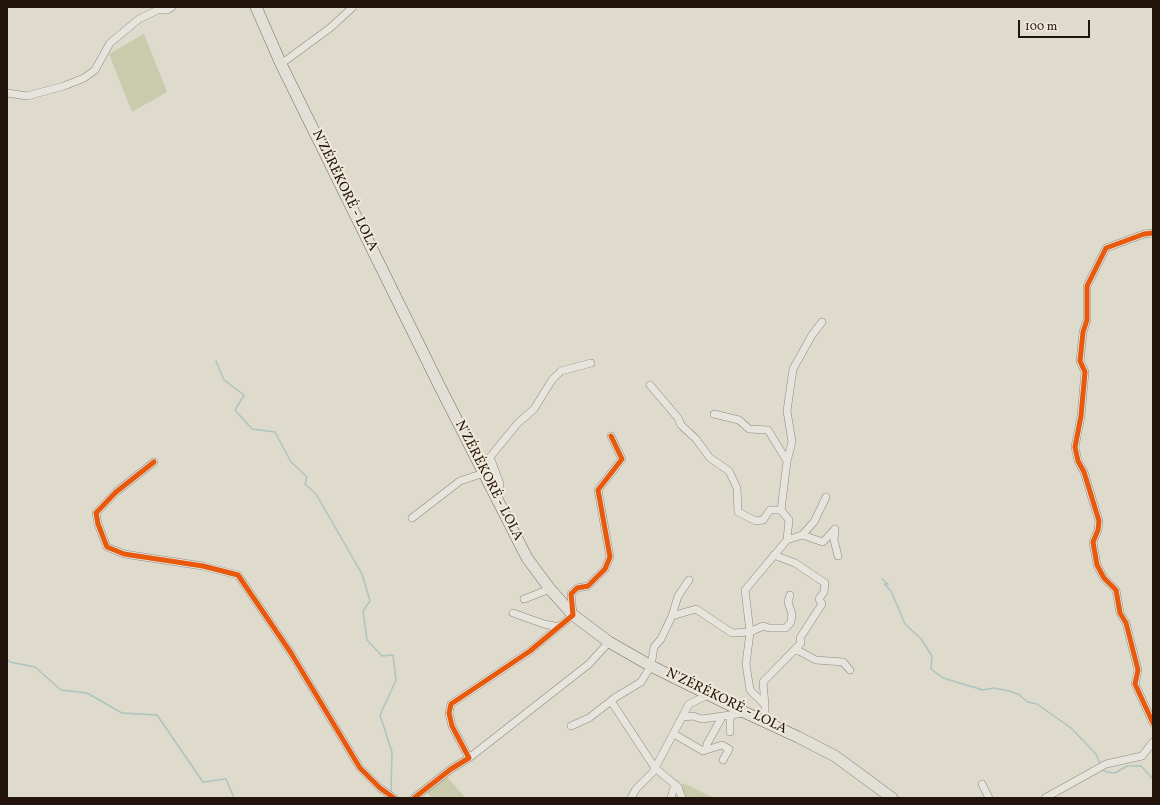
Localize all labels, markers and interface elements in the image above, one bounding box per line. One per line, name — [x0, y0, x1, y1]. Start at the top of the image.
scale bar — [1020, 12, 1092, 38]
text: 100 m — [1025, 19, 1057, 35]
street label: N'ZÉRÉKORÉ - LOLA — [307, 128, 381, 254]
street label: N'ZÉRÉKORÉ - LOLA — [450, 418, 526, 544]
street label: N'ZÉRÉKORÉ - LOLA — [663, 665, 789, 739]

